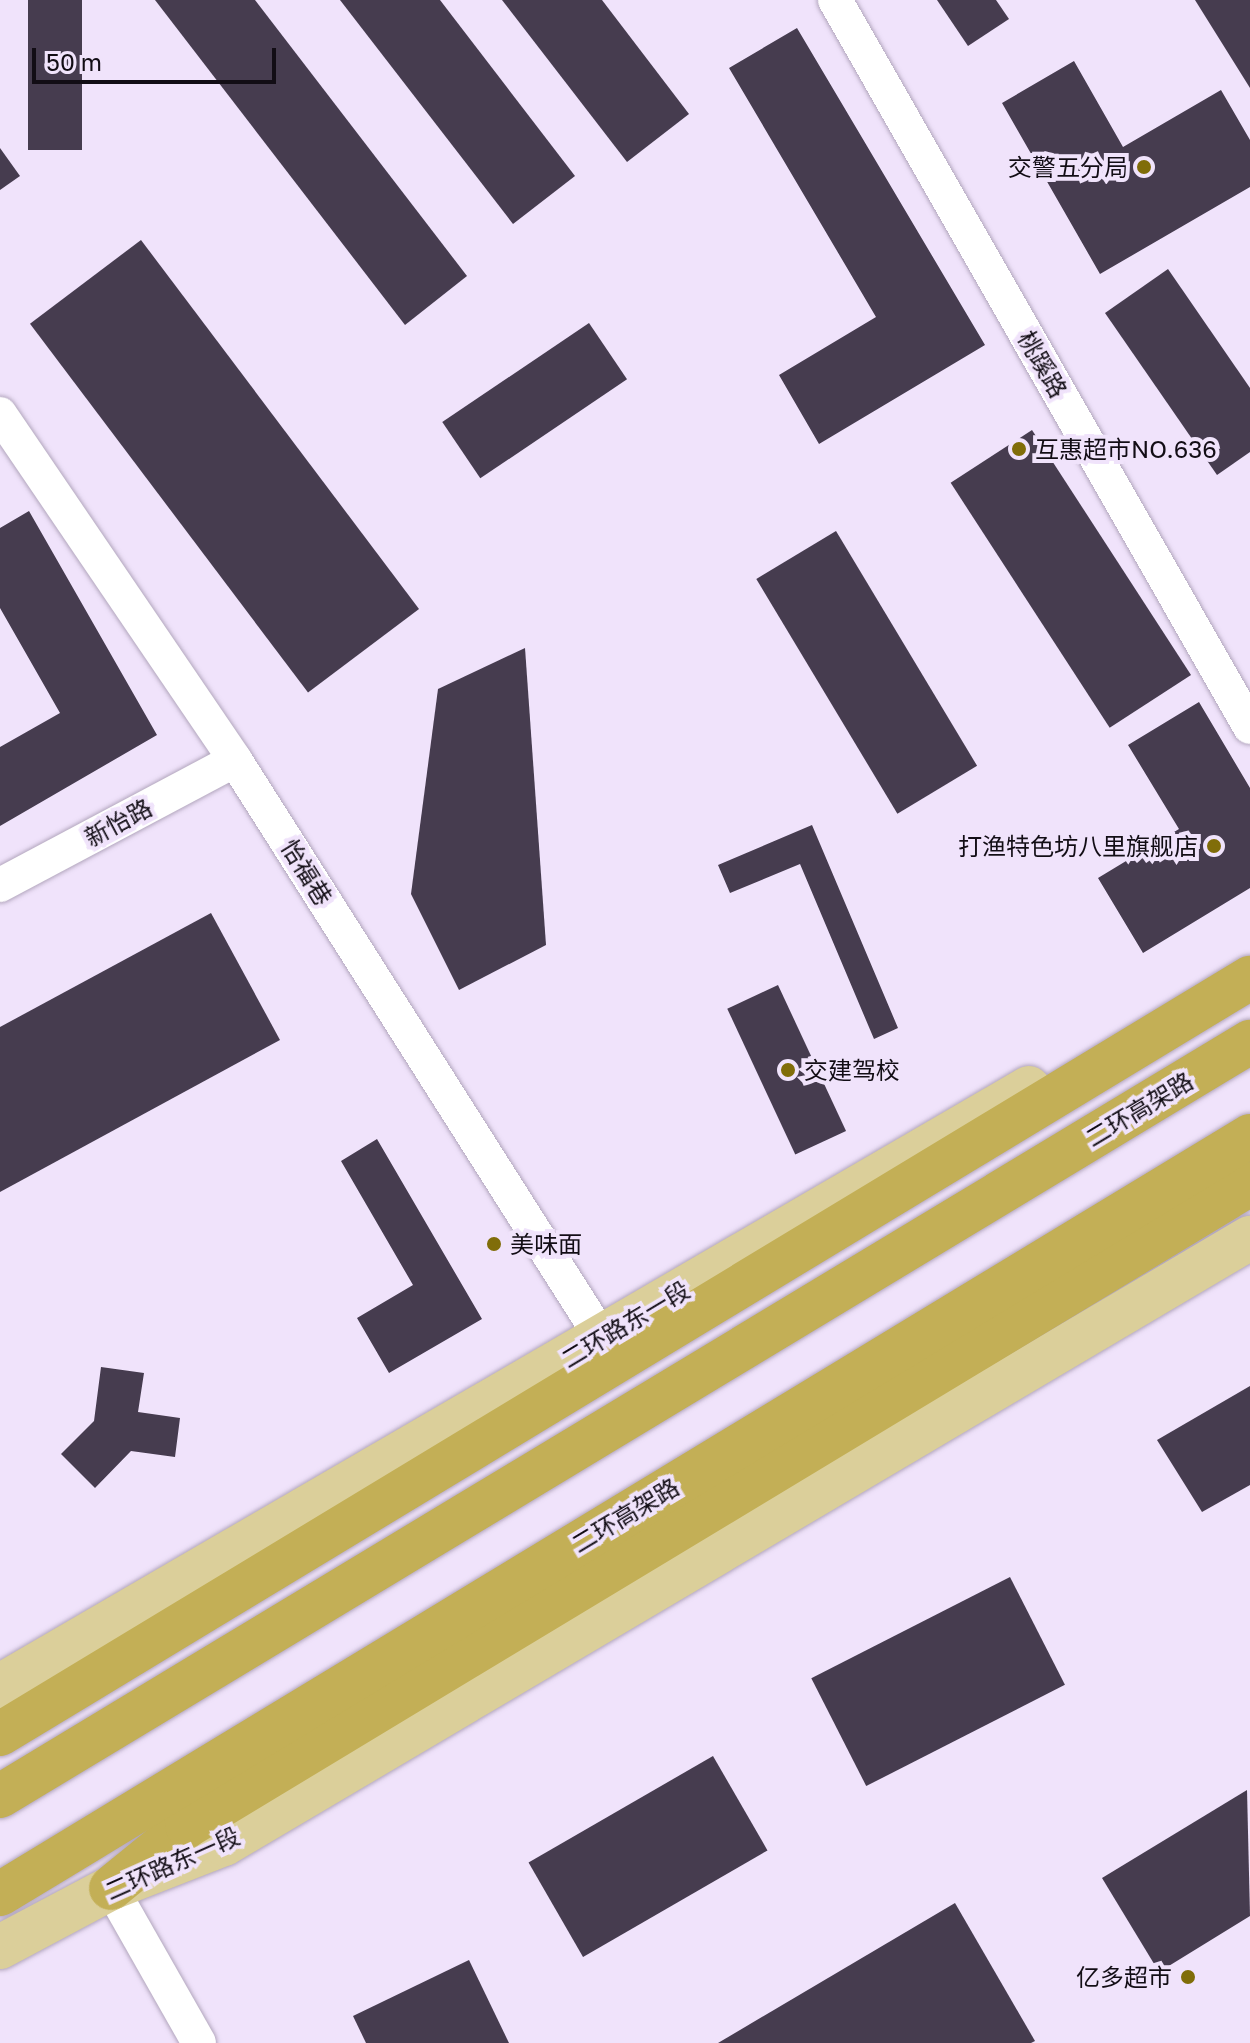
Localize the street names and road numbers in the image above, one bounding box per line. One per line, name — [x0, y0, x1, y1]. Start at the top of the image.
street label: 桃蹊路 — [1013, 326, 1073, 402]
street label: 新怡路 — [79, 792, 157, 852]
street label: 怡福巷 — [276, 834, 338, 910]
street label: 二环高架路 — [1080, 1066, 1198, 1152]
street label: 二环路东一段 — [556, 1275, 694, 1373]
street label: 二环高架路 — [566, 1472, 684, 1558]
street label: 二环路东一段 — [100, 1821, 244, 1905]

